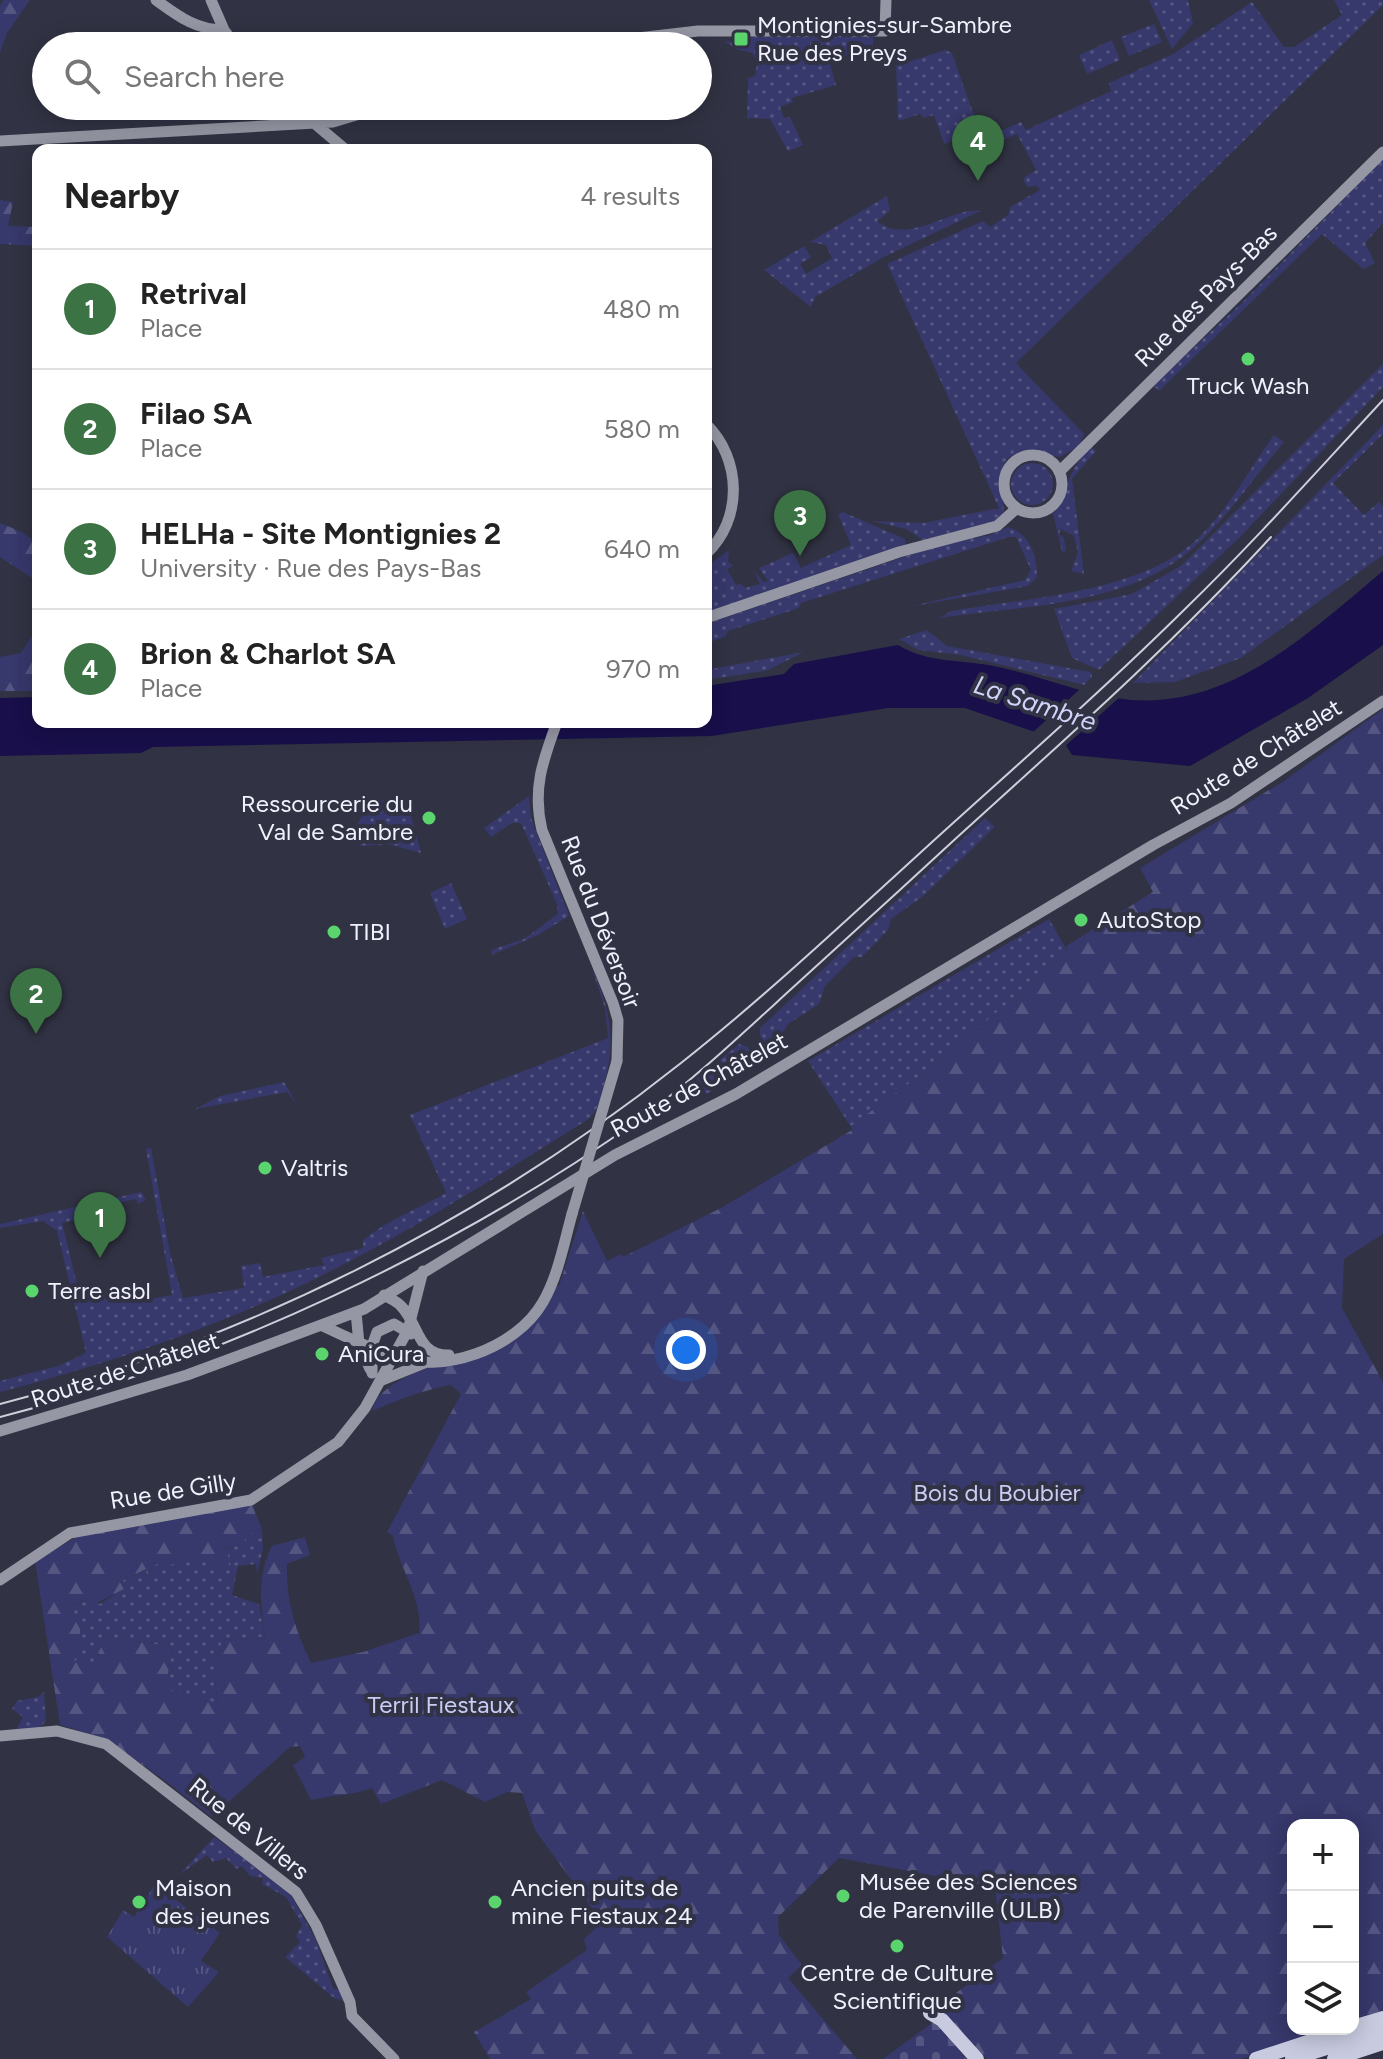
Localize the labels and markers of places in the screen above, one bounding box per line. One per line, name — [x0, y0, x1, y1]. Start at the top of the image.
place label: Montignies-sur-Sambre Rue des Preys — [757, 10, 1012, 67]
marker: Montignies-sur-Sambre Rue des Preys — [732, 30, 750, 48]
pin: 4 — [952, 115, 1004, 181]
marker: Truck Wash — [1239, 350, 1257, 368]
place label: Truck Wash — [1186, 371, 1310, 400]
pin: 3 — [774, 490, 826, 556]
place label: Ressourcerie du Val de Sambre — [241, 789, 413, 846]
marker: Ressourcerie du Val de Sambre — [420, 809, 438, 827]
place label: AutoStop — [1097, 905, 1201, 934]
marker: AutoStop — [1072, 911, 1090, 929]
place label: TIBI — [350, 917, 391, 946]
marker: TIBI — [325, 923, 343, 941]
pin: 2 — [10, 968, 62, 1034]
place label: Valtris — [281, 1153, 348, 1182]
marker: Valtris — [256, 1159, 274, 1177]
pin: 1 — [74, 1192, 126, 1258]
place label: Terre asbl — [48, 1276, 151, 1305]
marker: Terre asbl — [23, 1282, 41, 1300]
place label: AniCura — [338, 1339, 424, 1368]
marker: AniCura — [313, 1345, 331, 1363]
place label: Musée des Sciences de Parenville (ULB) — [859, 1867, 1077, 1924]
place label: Maison des jeunes — [155, 1873, 270, 1930]
place label: Ancien puits de mine Fiestaux 24 — [511, 1873, 693, 1930]
marker: Musée des Sciences de Parenville (ULB) — [834, 1887, 852, 1905]
marker: Maison des jeunes — [130, 1893, 148, 1911]
marker: Ancien puits de mine Fiestaux 24 — [486, 1893, 504, 1911]
marker: Centre de Culture Scientifique — [888, 1937, 906, 1955]
place label: Centre de Culture Scientifique — [801, 1958, 993, 2015]

